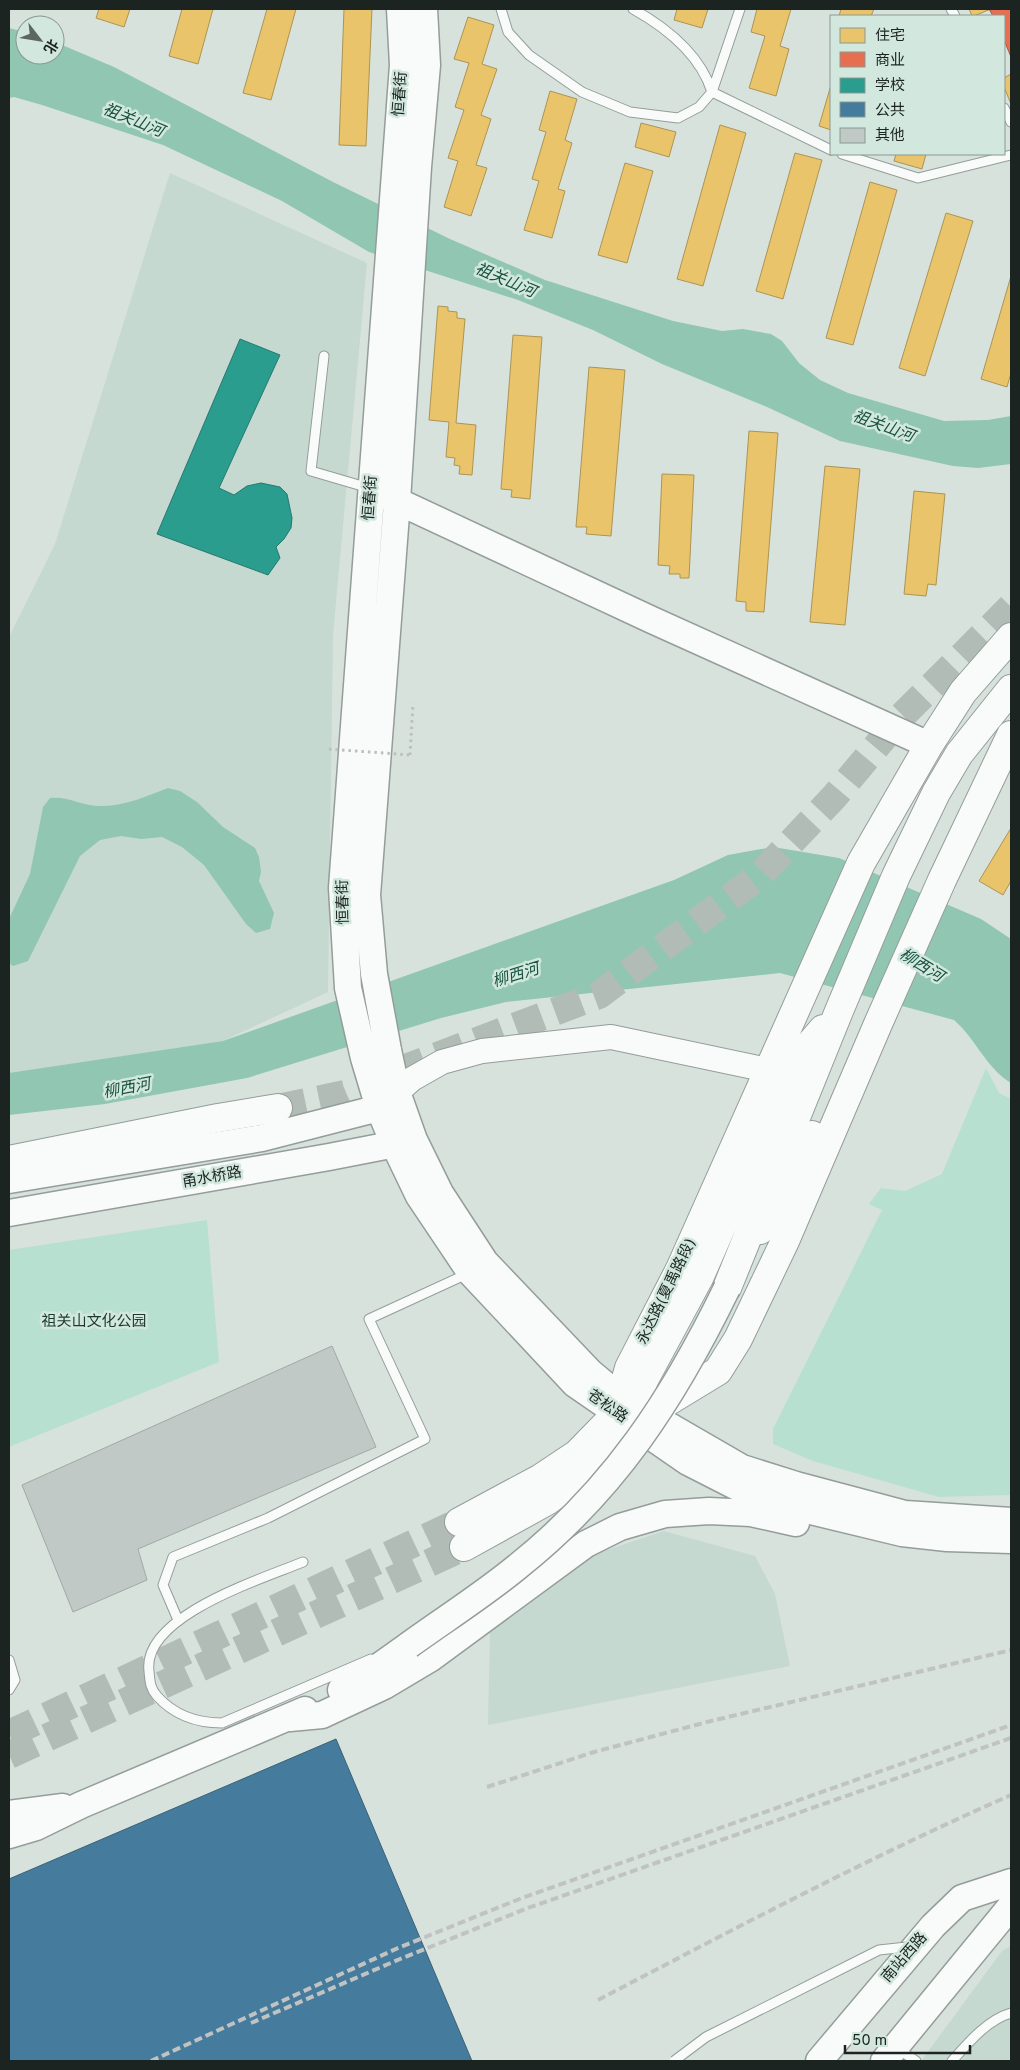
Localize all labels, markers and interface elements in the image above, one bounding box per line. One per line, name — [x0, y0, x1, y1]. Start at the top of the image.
north arrow — [15, 15, 65, 65]
legend — [830, 15, 1005, 155]
text: 住宅 — [875, 27, 905, 46]
text: 北 — [39, 36, 61, 56]
text: 商业 — [875, 52, 905, 71]
street label: 恒春街 — [390, 71, 412, 117]
text: 学校 — [875, 76, 905, 96]
water label: 祖关山河 — [100, 100, 169, 143]
text: 公共 — [875, 102, 905, 121]
text: 其他 — [875, 127, 905, 146]
water label: 祖关山河 — [472, 259, 541, 304]
water label: 祖关山河 — [850, 407, 919, 448]
street label: 恒春街 — [360, 475, 382, 521]
street label: 恒春街 — [334, 879, 354, 925]
water label: 柳西河 — [895, 945, 949, 989]
water label: 柳西河 — [490, 959, 545, 993]
water label: 柳西河 — [102, 1074, 155, 1103]
street label: 甬水桥路 — [181, 1163, 243, 1193]
street label: 永达路(夏禹路段) — [633, 1236, 701, 1348]
park label: 祖关山文化公园 — [41, 1312, 147, 1332]
street label: 苍松路 — [583, 1386, 631, 1428]
street label: 南站西路 — [878, 1929, 932, 1987]
scale bar — [845, 2022, 970, 2054]
text: 50 m — [852, 2032, 887, 2051]

